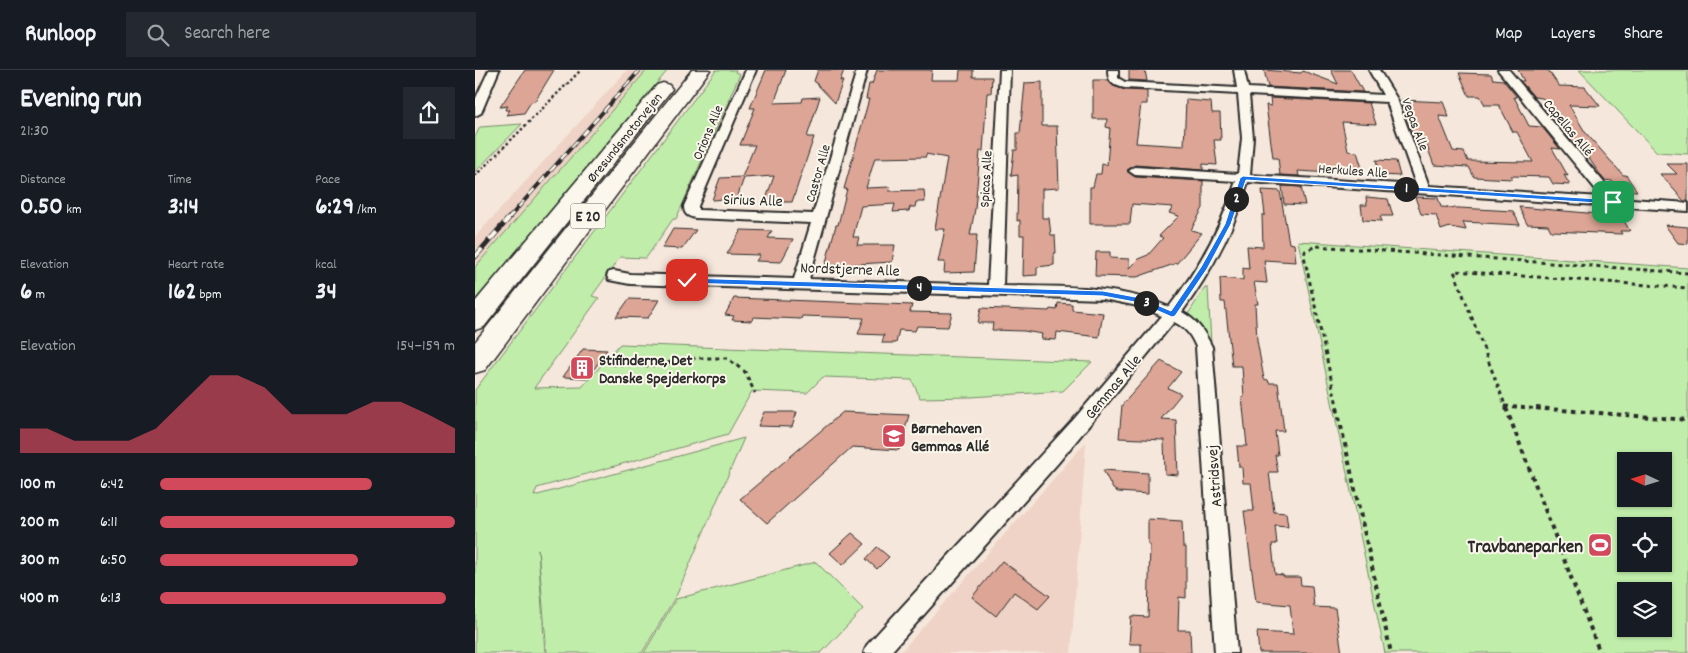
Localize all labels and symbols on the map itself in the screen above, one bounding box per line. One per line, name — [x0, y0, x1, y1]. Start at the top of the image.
street label: Øresundsmotorvejen — [583, 89, 668, 188]
street label: Vegas Alle — [1395, 95, 1433, 154]
street label: Capellas Allé — [1538, 96, 1597, 161]
street label: Orions Alle — [688, 102, 729, 163]
street label: Castor Alle — [801, 142, 837, 205]
street label: Spicas Alle — [976, 150, 998, 208]
street label: Herkules Alle — [1318, 160, 1388, 184]
pin: 1 — [1393, 176, 1419, 202]
pin — [1592, 181, 1634, 223]
pin: 2 — [1223, 186, 1249, 212]
street label: Sirius Alle — [723, 189, 783, 214]
road number: E 20 — [571, 204, 605, 228]
street label: Nordstjerne Alle — [800, 257, 900, 284]
pin — [666, 259, 708, 301]
pin: 4 — [907, 276, 931, 300]
pin: 3 — [1133, 290, 1159, 316]
place label: Stifinderne, Det Danske Spejderkorps — [599, 350, 726, 391]
street label: Gemmas Alle — [1080, 350, 1148, 425]
building icon: Stifinderne, Det Danske Spejderkorps — [569, 355, 595, 381]
place label: Børnehaven Gemmas Allé — [911, 418, 989, 459]
school or university icon: Børnehaven Gemmas Allé — [881, 423, 907, 449]
street label: Astridsvej — [1202, 444, 1229, 508]
north arrow — [1617, 452, 1673, 508]
sports icon: Travbaneparken — [1587, 532, 1613, 558]
place label: Travbaneparken — [1468, 535, 1583, 562]

